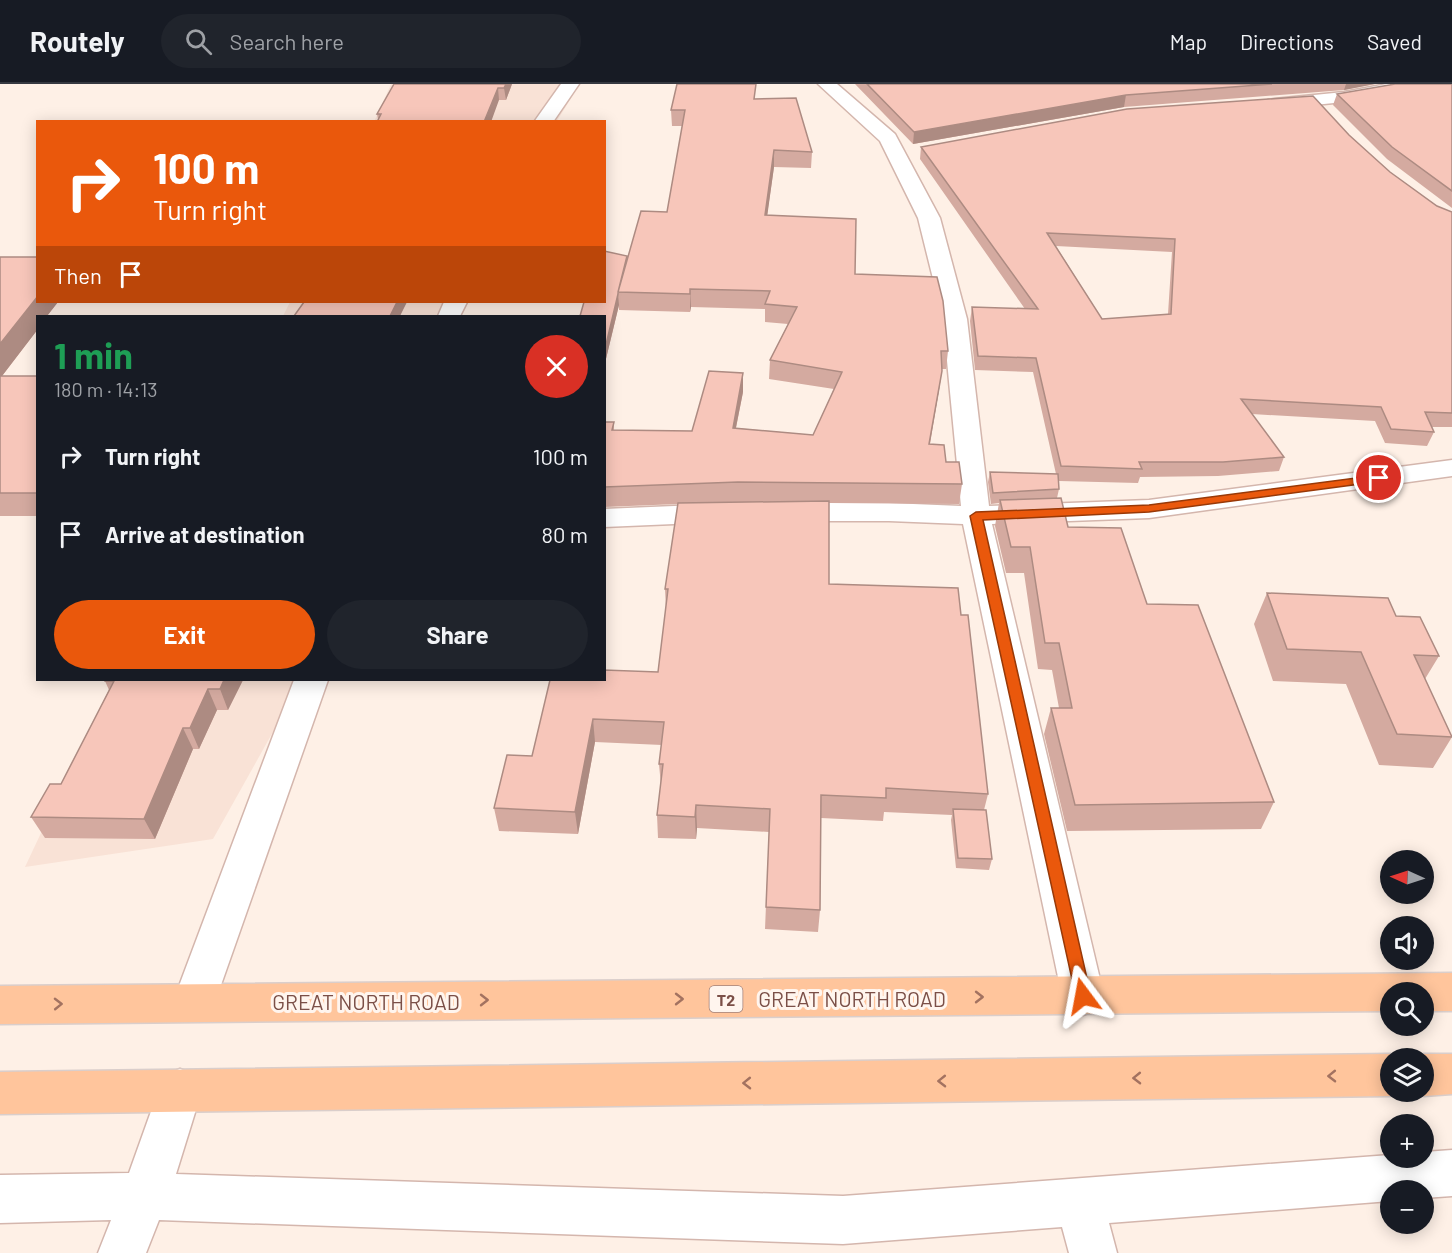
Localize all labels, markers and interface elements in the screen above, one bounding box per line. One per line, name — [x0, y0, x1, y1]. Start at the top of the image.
search box — [161, 14, 581, 68]
text: Routely — [30, 24, 125, 58]
icon: search — [182, 25, 215, 58]
text: Search here — [230, 28, 344, 54]
text: Map — [1170, 29, 1207, 54]
text: Directions — [1240, 29, 1334, 54]
text: Saved — [1367, 29, 1422, 54]
text: 100 m — [153, 142, 259, 192]
icon: right — [54, 144, 132, 222]
text: Turn right — [153, 193, 267, 225]
icon: arrive — [114, 258, 147, 291]
text: Then — [54, 262, 102, 288]
text: 1 min — [54, 333, 133, 376]
button: close — [525, 335, 588, 398]
text: 180 m · 14:13 — [54, 377, 158, 401]
icon: right — [54, 440, 87, 473]
text: Turn right — [105, 443, 200, 469]
text: 100 m — [533, 443, 588, 469]
pin — [1353, 452, 1404, 503]
icon: arrive — [1362, 461, 1395, 494]
icon: arrive — [54, 518, 87, 551]
text: Arrive at destination — [105, 521, 304, 547]
text: 80 m — [542, 521, 588, 547]
button: Exit — [54, 600, 315, 669]
button: Share — [327, 600, 588, 669]
north arrow — [1380, 850, 1434, 904]
map controls — [1380, 850, 1434, 1234]
button: sound — [1380, 916, 1434, 970]
position arrow — [1051, 964, 1115, 1028]
button: search — [1380, 982, 1434, 1036]
road number: T2 — [710, 986, 742, 1012]
street label: GREAT NORTH ROAD — [758, 986, 946, 1011]
street label: GREAT NORTH ROAD — [272, 989, 460, 1014]
one-way arrow — [975, 991, 984, 1003]
one-way arrow — [675, 993, 684, 1005]
one-way arrow — [480, 994, 489, 1007]
one-way arrow — [54, 998, 63, 1010]
button: layers — [1380, 1048, 1434, 1102]
one-way arrow — [1328, 1070, 1337, 1082]
one-way arrow — [1133, 1072, 1142, 1085]
one-way arrow — [938, 1075, 947, 1087]
one-way arrow — [743, 1077, 752, 1089]
button: + — [1380, 1114, 1434, 1168]
button: − — [1380, 1180, 1434, 1234]

